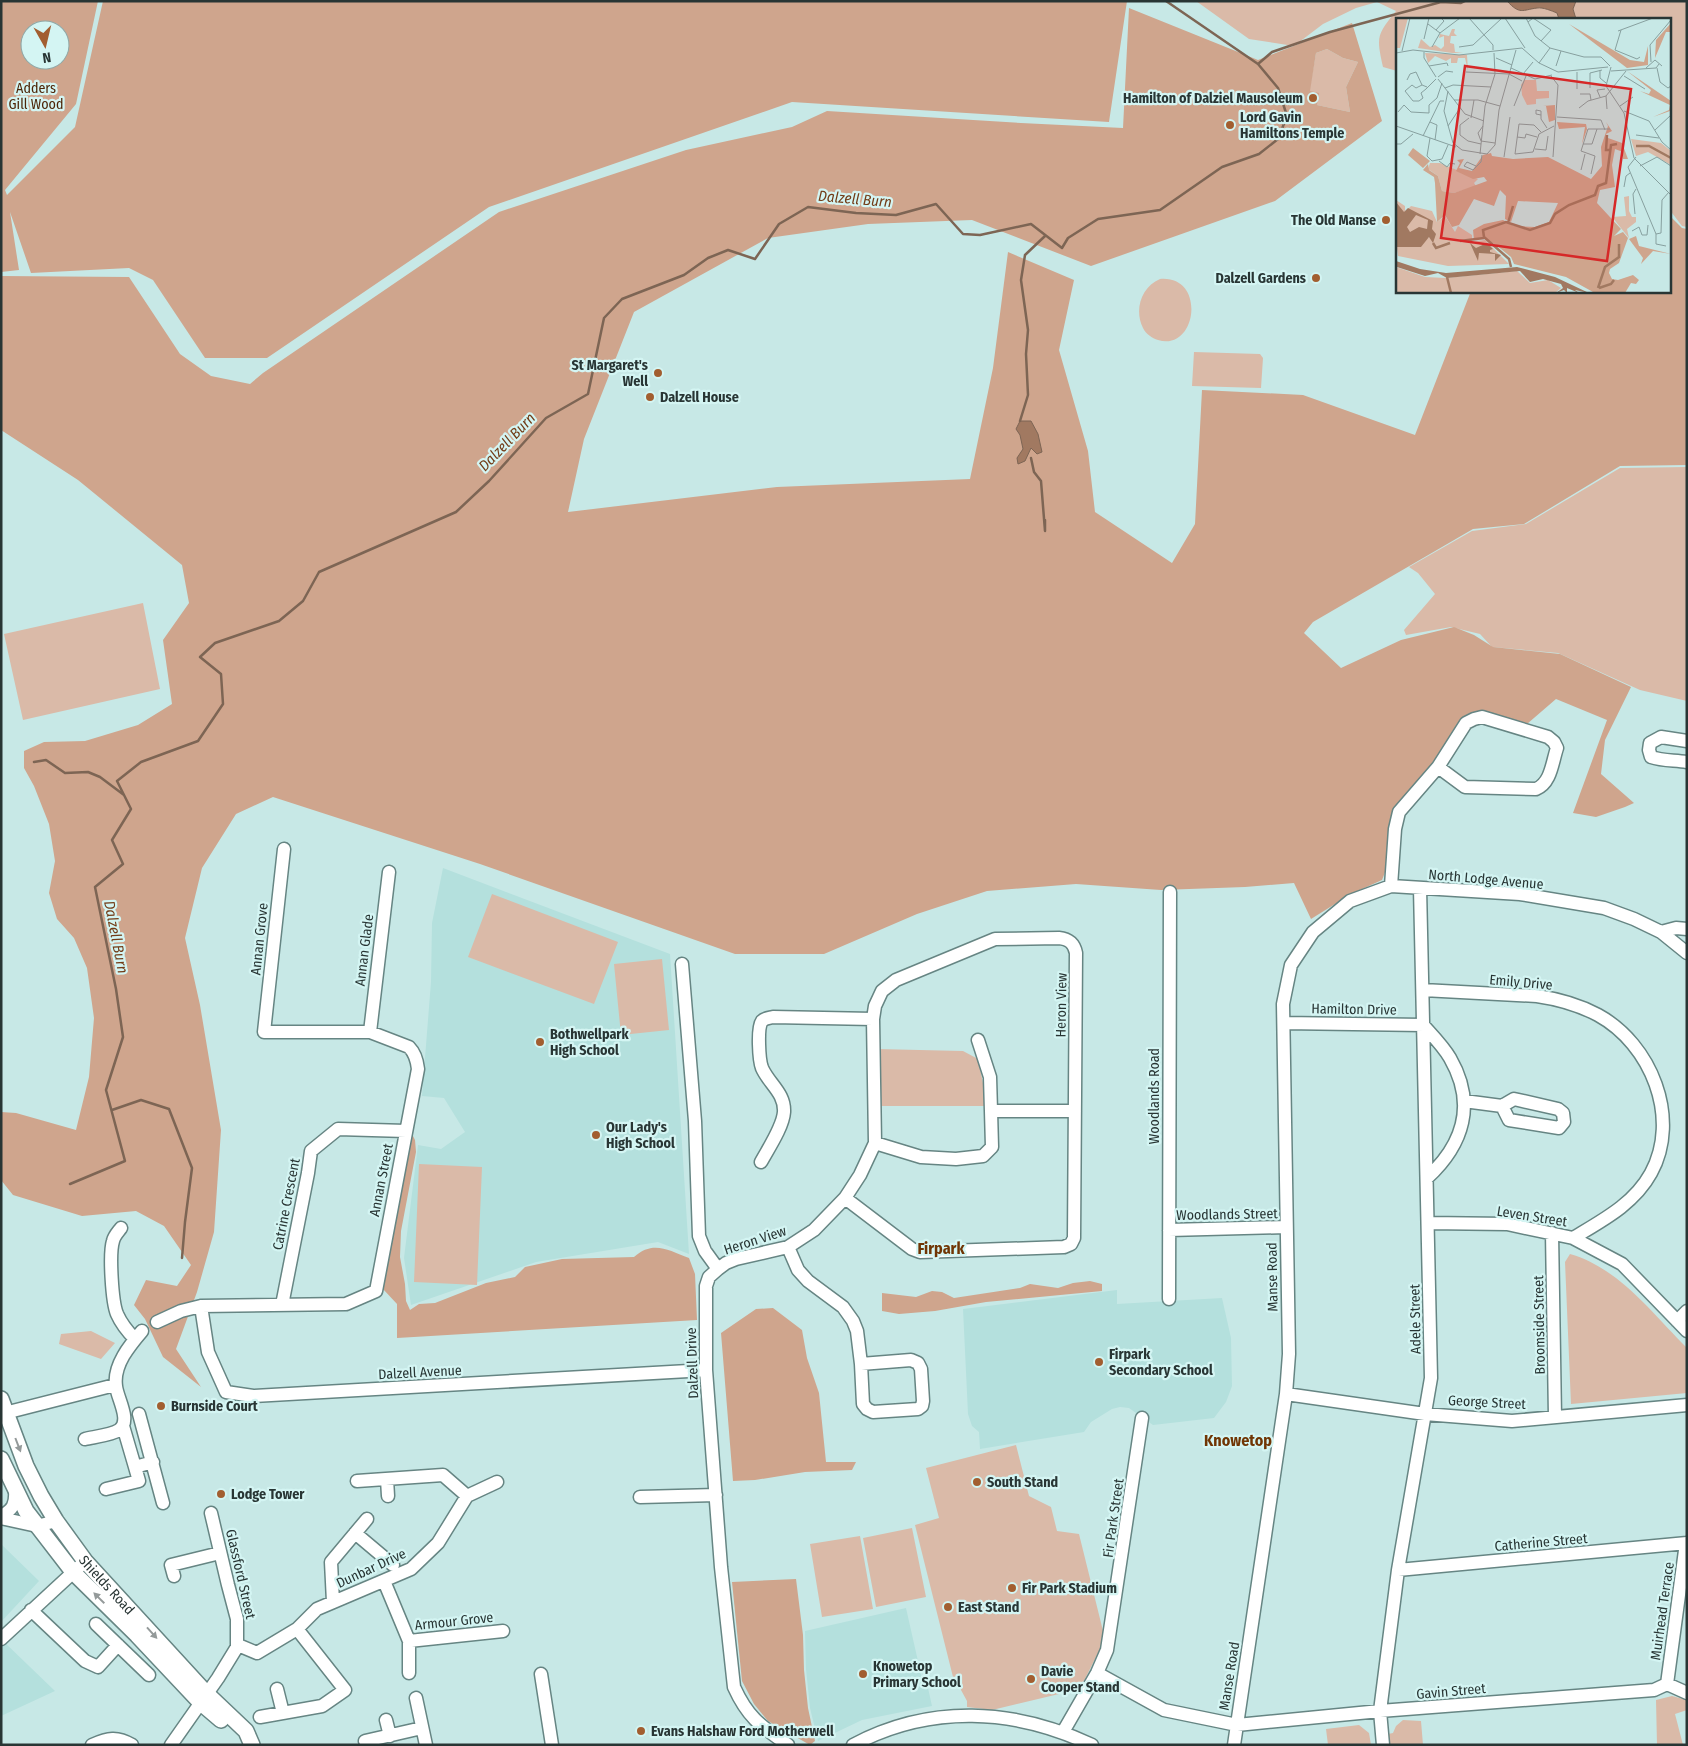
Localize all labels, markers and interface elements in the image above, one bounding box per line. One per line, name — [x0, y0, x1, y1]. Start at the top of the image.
inset map — [1396, 18, 1670, 292]
north arrow — [20, 20, 70, 70]
text: N — [41, 48, 52, 66]
park label: Adders Gill Wood — [9, 80, 63, 113]
place label: Hamilton of Dalziel Mausoleum — [1123, 90, 1303, 107]
marker: Hamilton of Dalziel Mausoleum — [1307, 92, 1319, 104]
place label: Lord Gavin Hamiltons Temple — [1240, 109, 1344, 142]
marker: Lord Gavin Hamiltons Temple — [1224, 119, 1236, 131]
water label: Dalzell Burn — [817, 187, 893, 211]
place label: The Old Manse — [1291, 212, 1376, 229]
marker: The Old Manse — [1380, 214, 1392, 226]
place label: Dalzell Gardens — [1216, 270, 1306, 287]
marker: Dalzell Gardens — [1310, 272, 1322, 284]
place label: St Margaret's Well — [572, 357, 648, 390]
marker: St Margaret's Well — [652, 367, 664, 379]
place label: Dalzell House — [660, 389, 739, 406]
marker: Dalzell House — [644, 391, 656, 403]
water label: Dalzell Burn — [475, 409, 539, 475]
street label: North Lodge Avenue — [1428, 866, 1544, 893]
water label: Dalzell Burn — [100, 899, 132, 975]
street label: Annan Grove — [247, 902, 272, 976]
street label: Annan Glade — [352, 913, 377, 987]
street label: Emily Drive — [1489, 971, 1553, 994]
street label: Heron View — [1052, 973, 1071, 1037]
street label: Hamilton Drive — [1311, 1000, 1397, 1019]
place label: Bothwellpark High School — [550, 1026, 629, 1059]
marker: Bothwellpark High School — [534, 1036, 546, 1048]
street label: Woodlands Road — [1146, 1048, 1163, 1144]
place label: Our Lady's High School — [606, 1119, 675, 1152]
marker: Our Lady's High School — [590, 1129, 602, 1141]
street label: Annan Street — [366, 1142, 397, 1218]
street label: Catrine Crescent — [269, 1156, 304, 1252]
street label: Leven Street — [1496, 1203, 1569, 1231]
street label: Woodlands Street — [1176, 1205, 1278, 1224]
street label: Heron View — [722, 1222, 789, 1259]
district label: Firpark — [917, 1239, 965, 1258]
street label: Manse Road — [1263, 1242, 1282, 1312]
street label: Broomside Street — [1530, 1275, 1549, 1375]
street label: Adele Street — [1406, 1283, 1425, 1354]
street label: Dalzell Drive — [683, 1327, 702, 1399]
place label: Firpark Secondary School — [1109, 1346, 1213, 1379]
marker: Firpark Secondary School — [1093, 1356, 1105, 1368]
street label: Dalzell Avenue — [378, 1362, 462, 1383]
street label: George Street — [1448, 1392, 1527, 1413]
place label: Burnside Court — [171, 1398, 259, 1415]
marker: Burnside Court — [155, 1400, 167, 1412]
district label: Knowetop — [1204, 1431, 1272, 1450]
one-way arrow — [14, 1438, 22, 1453]
place label: South Stand — [987, 1474, 1058, 1491]
marker: South Stand — [971, 1476, 983, 1488]
street label: Fir Park Street — [1100, 1477, 1128, 1559]
place label: Lodge Tower — [231, 1486, 305, 1503]
marker: Lodge Tower — [215, 1488, 227, 1500]
street label: Glassford Street — [222, 1528, 259, 1621]
street label: Catherine Street — [1494, 1530, 1589, 1555]
street label: Dunbar Drive — [334, 1545, 409, 1592]
street label: Shields Road — [75, 1552, 138, 1618]
street label: Muirhead Terrace — [1647, 1561, 1678, 1661]
place label: Fir Park Stadium — [1022, 1580, 1117, 1597]
marker: Fir Park Stadium — [1006, 1582, 1018, 1594]
one-way arrow — [94, 1592, 106, 1604]
place label: East Stand — [958, 1599, 1019, 1616]
marker: East Stand — [942, 1601, 954, 1613]
street label: Armour Grove — [414, 1609, 494, 1634]
one-way arrow — [146, 1627, 157, 1639]
street label: Manse Road — [1216, 1640, 1243, 1712]
place label: Knowetop Primary School — [873, 1658, 961, 1691]
place label: Davie Cooper Stand — [1041, 1663, 1120, 1696]
marker: Knowetop Primary School — [857, 1668, 869, 1680]
marker: Davie Cooper Stand — [1025, 1673, 1037, 1685]
street label: Gavin Street — [1416, 1680, 1487, 1703]
place label: Evans Halshaw Ford Motherwell — [651, 1723, 834, 1740]
marker: Evans Halshaw Ford Motherwell — [635, 1725, 647, 1737]

